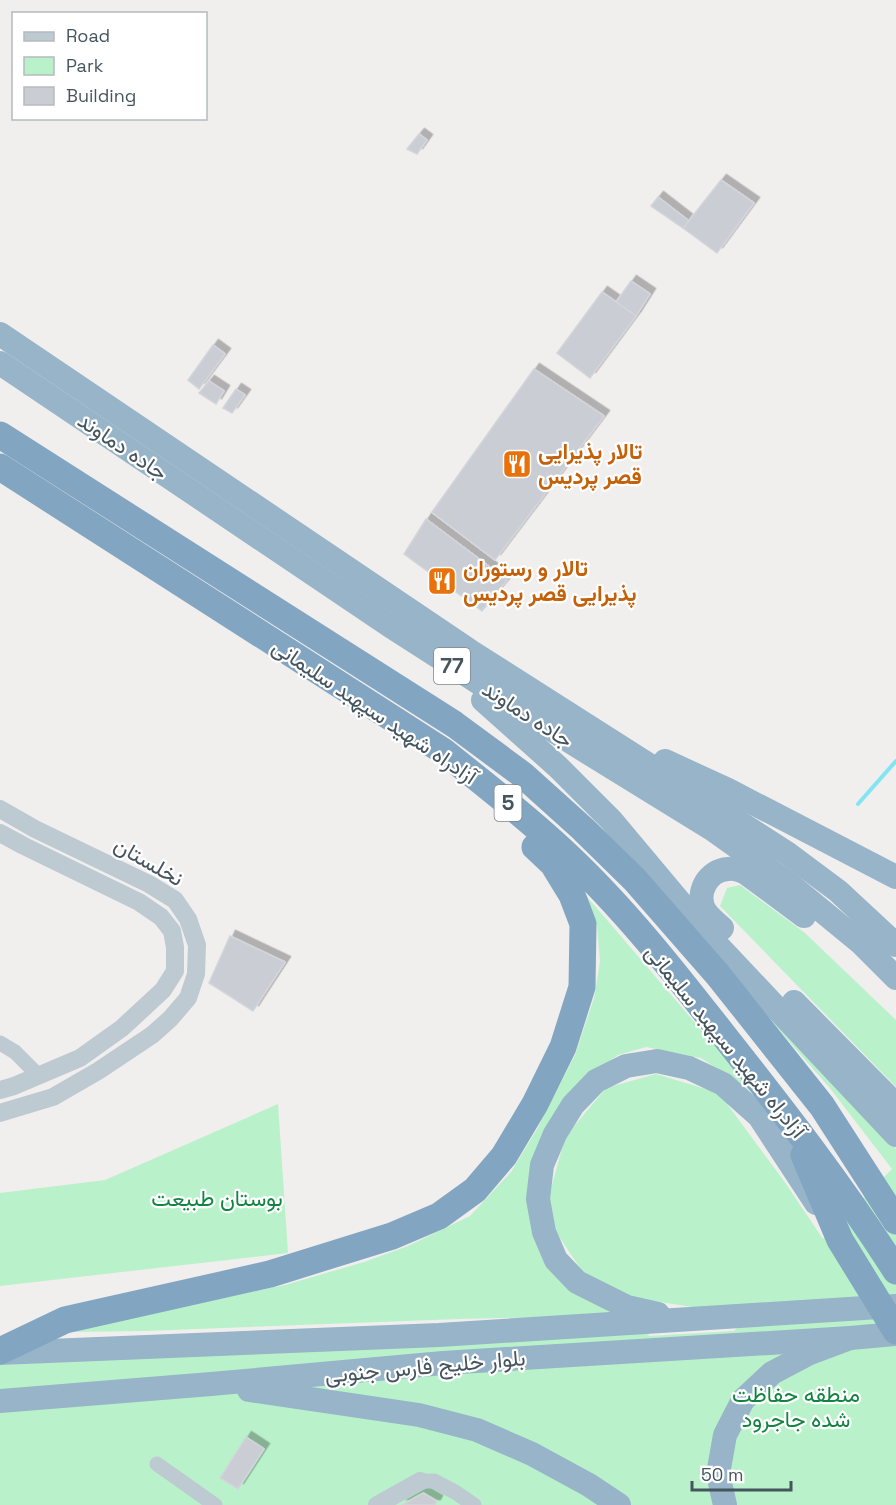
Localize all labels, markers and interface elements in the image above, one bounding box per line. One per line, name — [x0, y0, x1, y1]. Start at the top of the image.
legend — [12, 12, 207, 120]
text: Road — [66, 24, 110, 47]
text: Park — [66, 54, 104, 77]
text: Building — [66, 84, 136, 107]
street label: جاده دماوند — [73, 406, 173, 486]
place label: تالار پذیرایی قصر پردیس — [538, 437, 642, 492]
restaurant icon: تالار پذیرایی قصر پردیس — [501, 448, 533, 480]
place label: تالار و رستوران پذیرایی قصر پردیس — [463, 554, 637, 609]
restaurant icon: تالار و رستوران پذیرایی قصر پردیس — [426, 565, 458, 597]
street label: آزادراه شهید سپهبد سلیمانی — [267, 632, 484, 792]
road number: 77 — [434, 648, 470, 684]
street label: جاده دماوند — [477, 674, 579, 754]
road number: 5 — [494, 785, 522, 821]
street label: نخلستان — [109, 830, 189, 892]
street label: آزادراه شهید سپهبد سلیمانی — [638, 938, 814, 1146]
park label: بوستان طبیعت — [151, 1184, 283, 1212]
street label: بلوار خلیج فارس جنوبی — [324, 1343, 527, 1390]
park label: منطقه حفاظت شده جاجرود — [732, 1380, 860, 1433]
scale bar — [692, 1454, 791, 1492]
text: 50 m — [701, 1463, 743, 1486]

